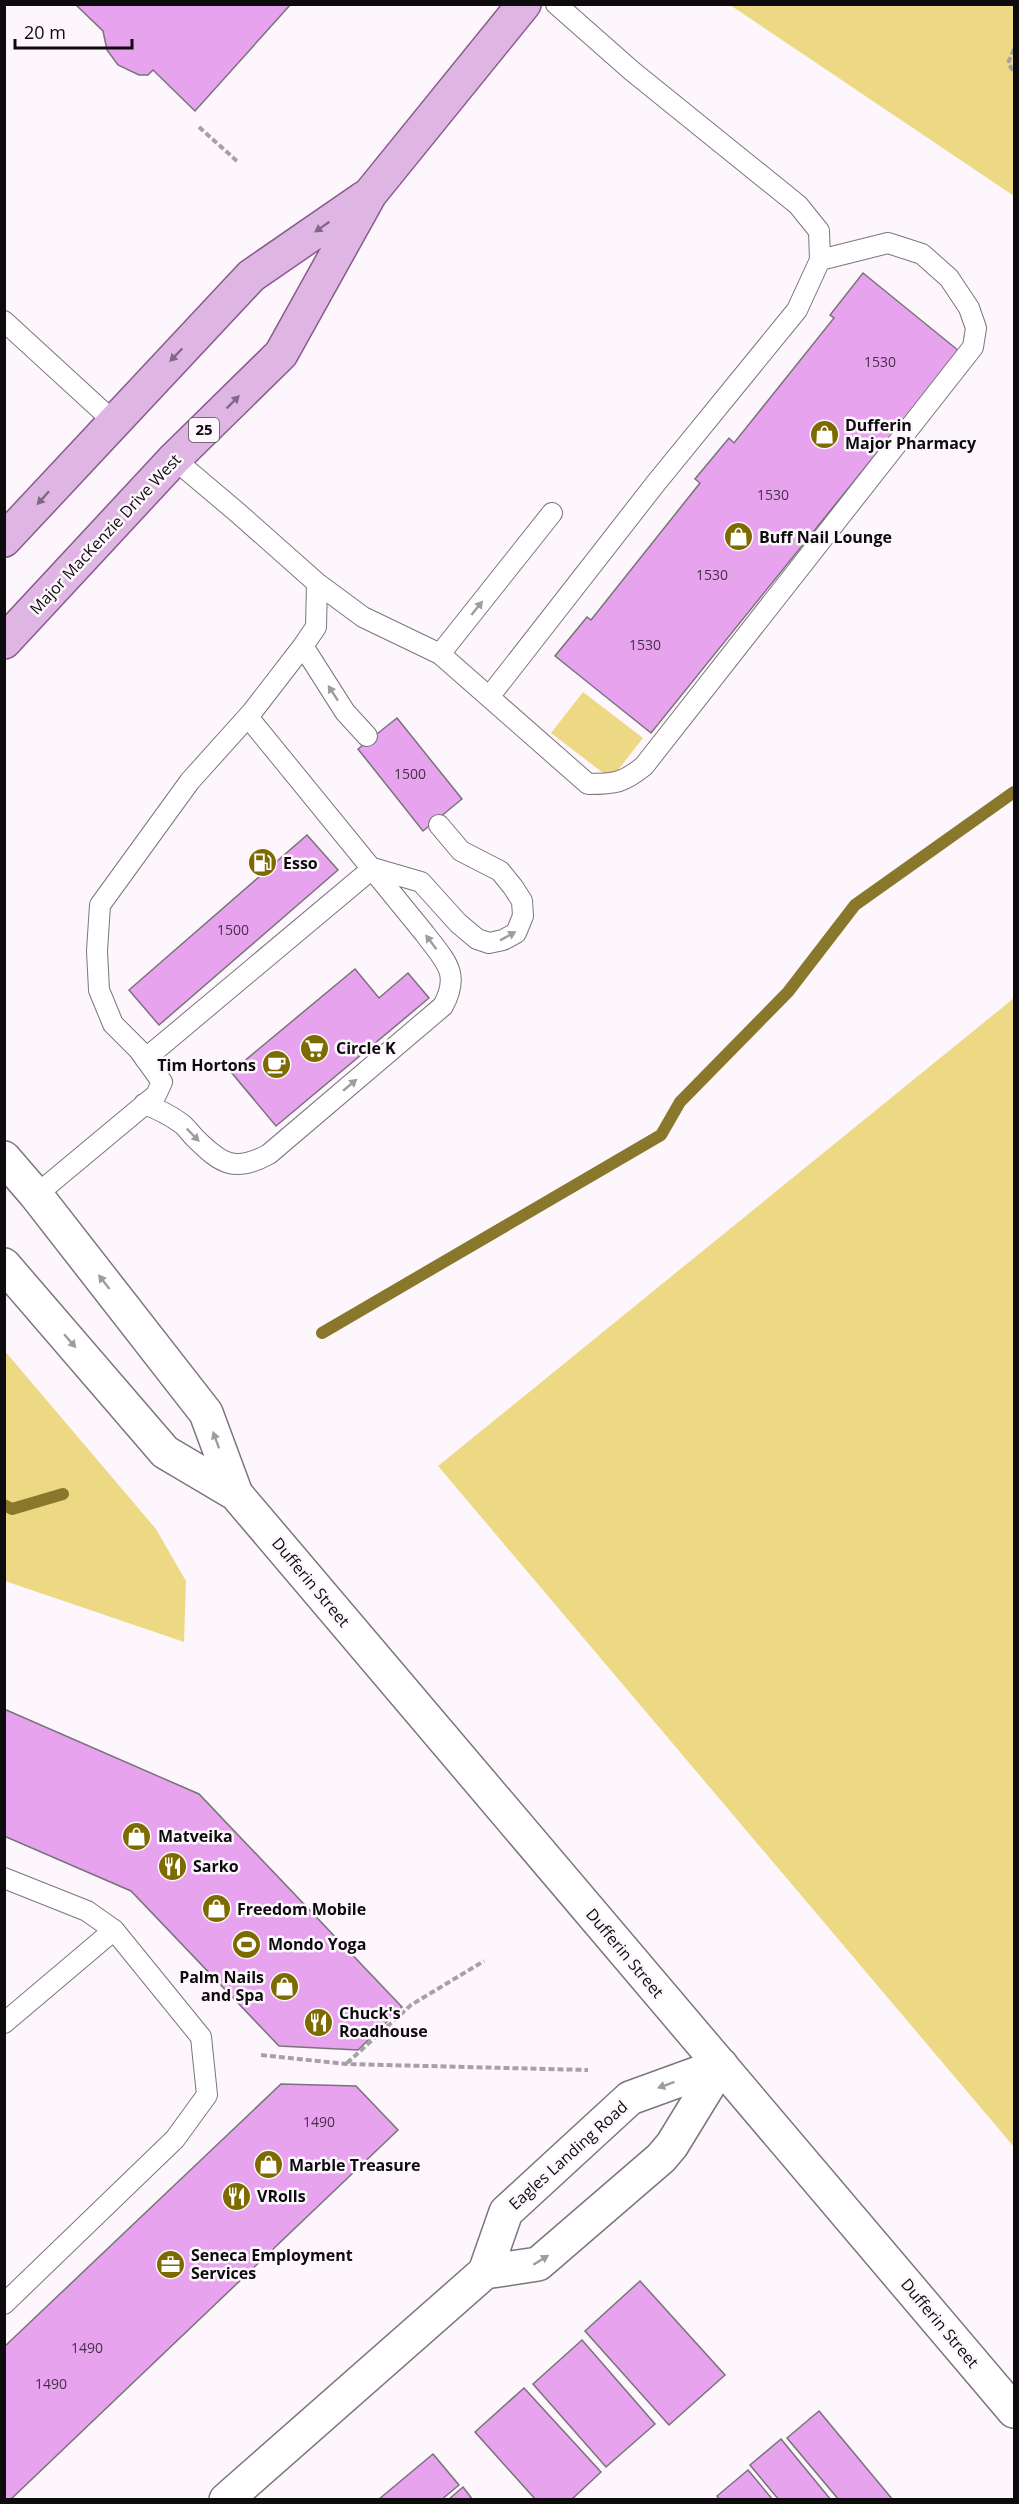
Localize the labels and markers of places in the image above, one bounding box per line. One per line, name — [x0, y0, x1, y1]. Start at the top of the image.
place label: Dufferin Major Pharmacy — [845, 414, 977, 454]
shop icon: Dufferin Major Pharmacy — [808, 418, 840, 450]
shop icon: Buff Nail Lounge — [722, 521, 754, 553]
place label: Buff Nail Lounge — [759, 526, 892, 548]
fuel station icon: Esso — [246, 847, 278, 879]
place label: Esso — [283, 852, 318, 874]
supermarket icon: Circle K — [299, 1032, 331, 1064]
place label: Circle K — [336, 1037, 396, 1059]
cafe icon: Tim Hortons — [261, 1049, 293, 1081]
place label: Tim Hortons — [157, 1054, 256, 1076]
shop icon: Matveika — [121, 1820, 153, 1852]
place label: Matveika — [158, 1825, 233, 1847]
restaurant icon: Sarko — [156, 1850, 188, 1882]
place label: Sarko — [193, 1855, 239, 1877]
shop icon: Freedom Mobile — [200, 1893, 232, 1925]
place label: Freedom Mobile — [237, 1898, 366, 1920]
sports icon: Mondo Yoga — [231, 1928, 263, 1960]
place label: Mondo Yoga — [268, 1933, 366, 1955]
place label: Palm Nails and Spa — [179, 1966, 264, 2006]
shop icon: Palm Nails and Spa — [269, 1970, 301, 2002]
place label: Chuck's Roadhouse — [339, 2002, 428, 2042]
restaurant icon: Chuck's Roadhouse — [302, 2006, 334, 2038]
shop icon: Marble Treasure — [252, 2149, 284, 2181]
place label: Marble Treasure — [289, 2154, 420, 2176]
restaurant icon: VRolls — [220, 2180, 252, 2212]
place label: VRolls — [257, 2185, 306, 2207]
place label: Seneca Employment Services — [191, 2244, 353, 2284]
office icon: Seneca Employment Services — [154, 2248, 186, 2280]

